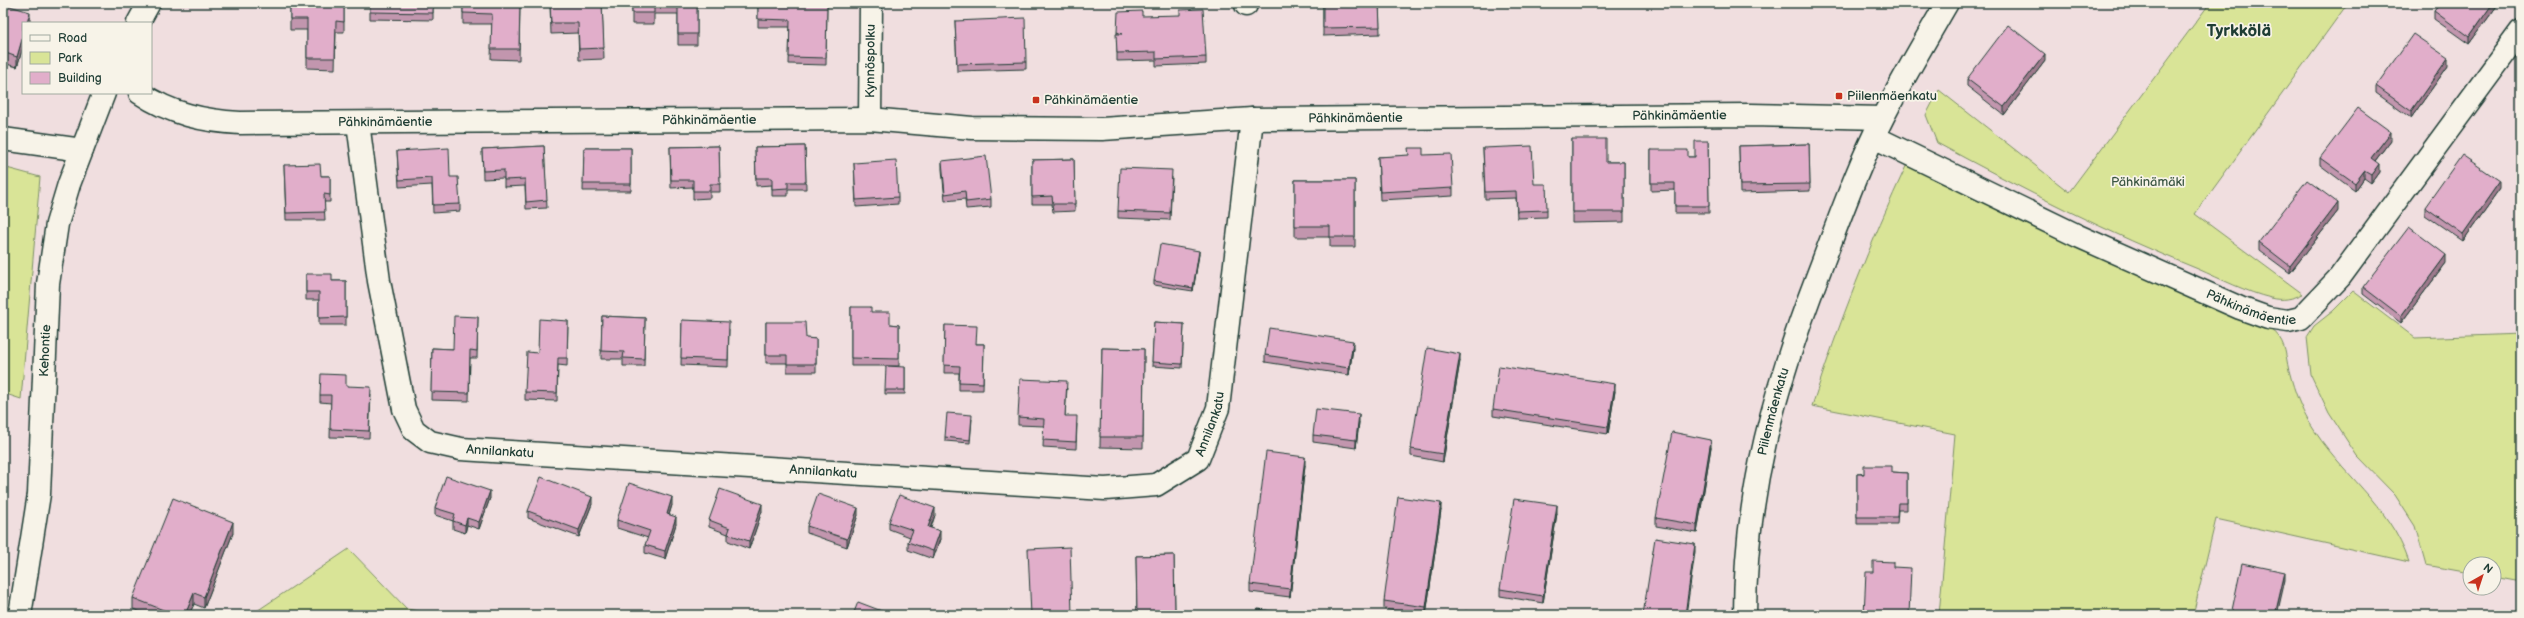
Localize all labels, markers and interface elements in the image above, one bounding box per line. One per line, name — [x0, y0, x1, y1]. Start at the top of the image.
district label: Tyrkkölä — [2207, 21, 2271, 41]
legend — [22, 22, 152, 94]
street label: Kynnöspolku — [862, 24, 879, 98]
text: Road — [58, 31, 87, 46]
text: Park — [58, 51, 82, 66]
text: Building — [58, 71, 102, 86]
place label: Piilenmäenkatu — [1847, 88, 1937, 104]
marker: Piilenmäenkatu — [1834, 91, 1844, 101]
place label: Pähkinämäentie — [1044, 92, 1138, 108]
marker: Pähkinämäentie — [1031, 95, 1041, 105]
street label: Pähkinämäentie — [1632, 107, 1727, 124]
street label: Pähkinämäentie — [1308, 110, 1403, 127]
street label: Pähkinämäentie — [662, 112, 757, 128]
street label: Pähkinämäentie — [338, 114, 433, 130]
park label: Pähkinämäki — [2111, 174, 2185, 190]
street label: Pähkinämäentie — [2204, 286, 2298, 329]
street label: Kehontie — [36, 324, 54, 377]
street label: Piilenmäenkatu — [1754, 366, 1793, 457]
street label: Annilankatu — [1192, 391, 1228, 459]
street label: Annilankatu — [466, 441, 534, 462]
street label: Annilankatu — [789, 461, 858, 482]
north arrow — [2462, 556, 2502, 596]
text: N — [2481, 561, 2495, 576]

